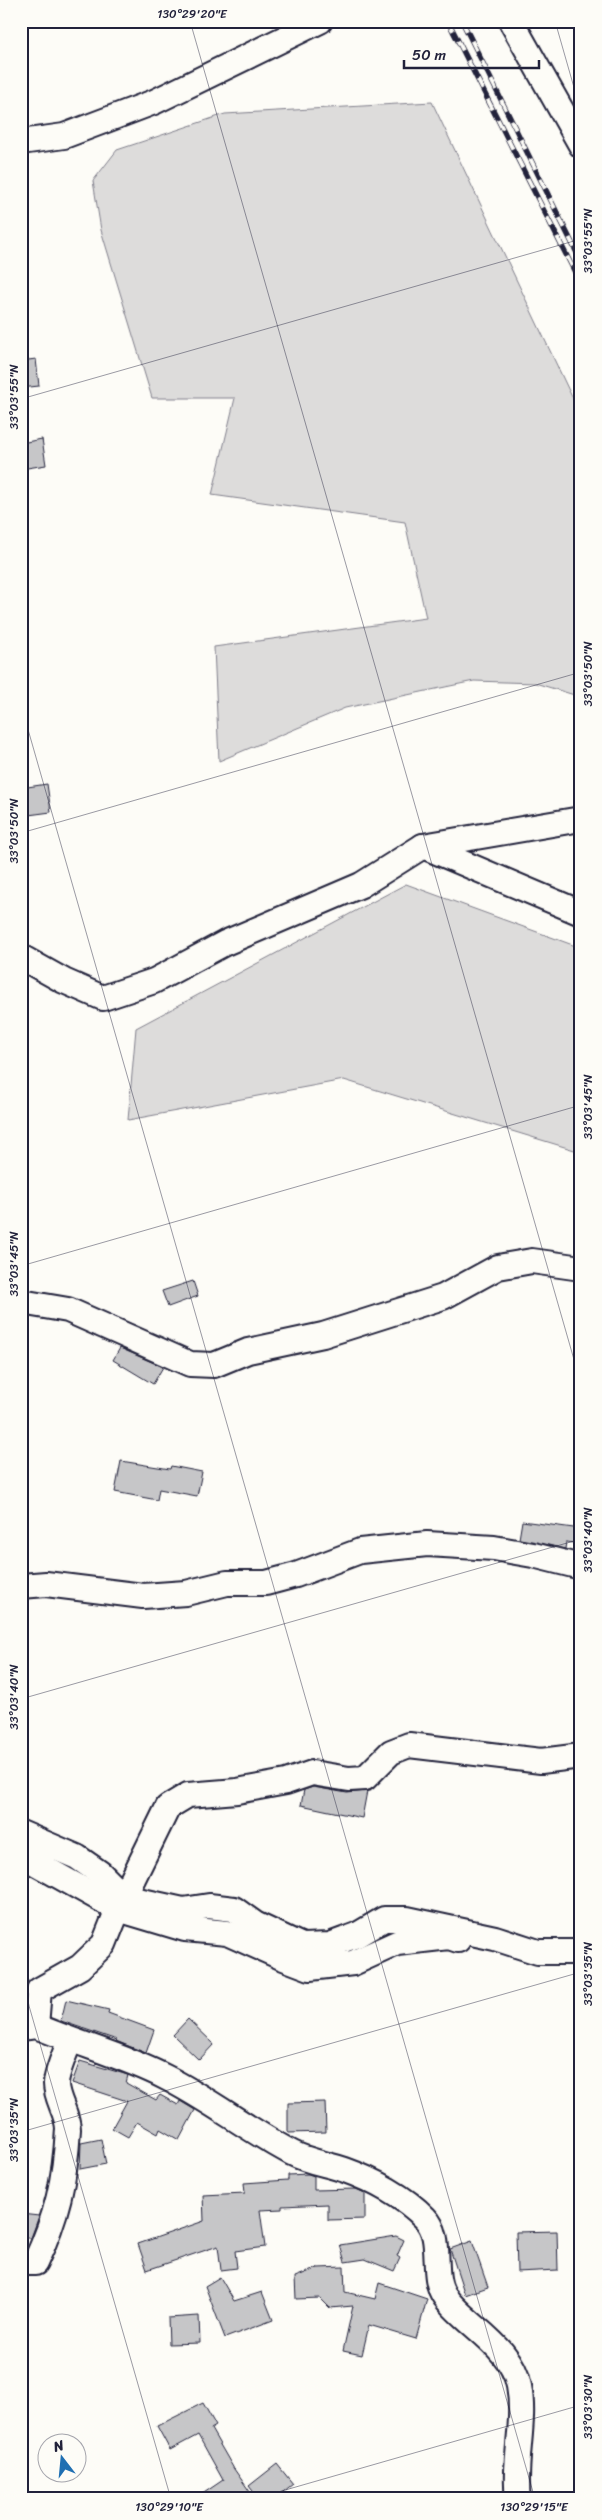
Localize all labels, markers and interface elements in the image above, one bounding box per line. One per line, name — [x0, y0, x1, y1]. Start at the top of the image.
text: 130°29'20"E — [157, 3, 228, 25]
scale bar — [404, 38, 540, 70]
text: 50 m — [412, 42, 447, 68]
text: 33°03'55"N — [577, 208, 599, 273]
text: 33°03'55"N — [3, 364, 25, 429]
text: 33°03'50"N — [577, 641, 599, 707]
text: 33°03'50"N — [3, 798, 25, 864]
text: 33°03'45"N — [577, 1074, 599, 1140]
text: 33°03'45"N — [3, 1231, 25, 1297]
text: 33°03'40"N — [577, 1507, 599, 1573]
text: 33°03'40"N — [3, 1664, 25, 1730]
text: 33°03'35"N — [577, 1941, 599, 2006]
text: 33°03'35"N — [3, 2097, 25, 2162]
text: 33°03'30"N — [577, 2374, 599, 2439]
north arrow — [38, 2432, 88, 2482]
text: N — [49, 2433, 67, 2460]
text: 130°29'10"E — [135, 2496, 204, 2518]
text: 130°29'15"E — [500, 2496, 569, 2518]

